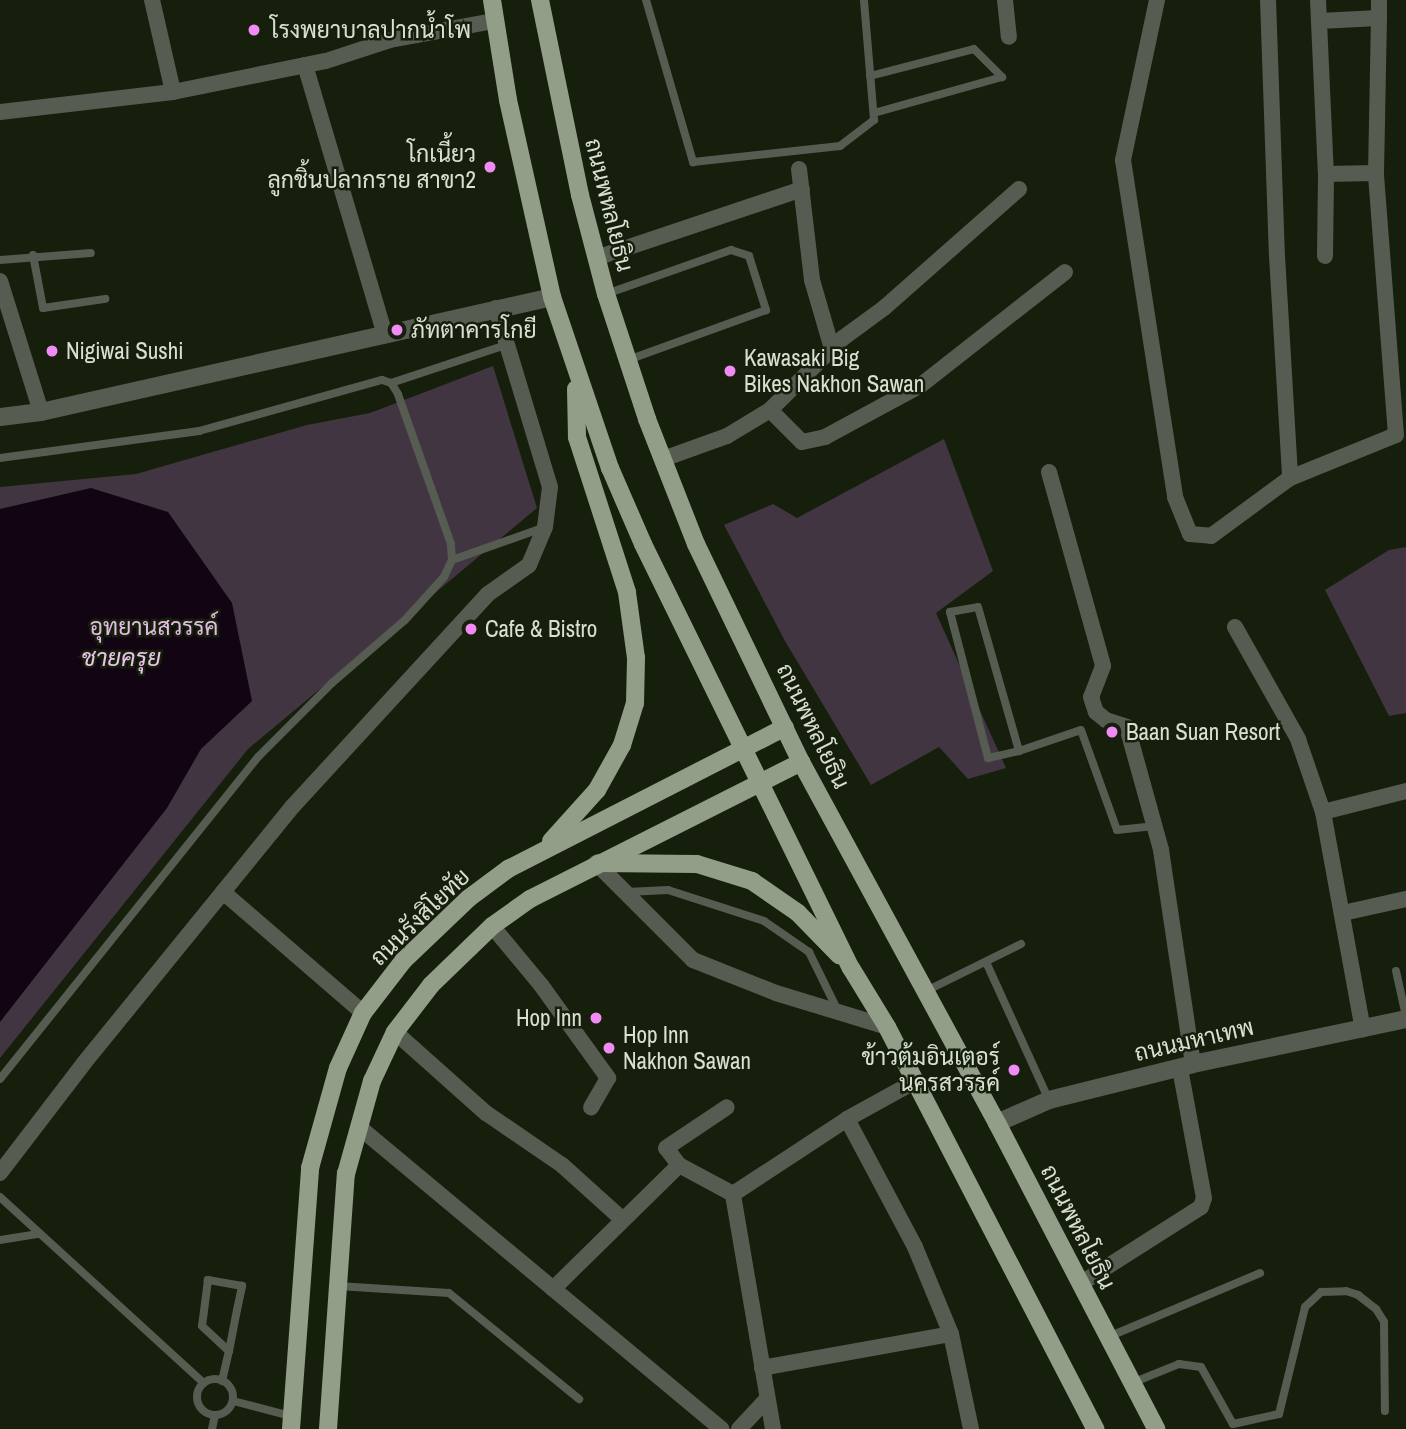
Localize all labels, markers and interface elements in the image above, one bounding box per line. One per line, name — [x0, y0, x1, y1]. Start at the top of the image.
place label: โรงพยาบาลปากน้ำโพ — [270, 16, 471, 44]
marker: โรงพยาบาลปากน้ำโพ — [244, 20, 264, 40]
street label: ถนนพหลโยธิน — [579, 136, 639, 274]
place label: โกเนี้ยว ลูกชิ้นปลากราย สาขา2 — [268, 140, 476, 194]
marker: โกเนี้ยว ลูกชิ้นปลากราย สาขา2 — [482, 159, 498, 175]
place label: ภัทตาคารโกยี — [411, 316, 537, 344]
marker: ภัทตาคารโกยี — [389, 322, 405, 338]
place label: Nigiwai Sushi — [66, 337, 183, 365]
marker: Nigiwai Sushi — [44, 343, 60, 359]
place label: Kawasaki Big Bikes Nakhon Sawan — [744, 344, 924, 398]
marker: Kawasaki Big Bikes Nakhon Sawan — [722, 363, 738, 379]
park label: อุทยานสวรรค์ — [90, 613, 218, 641]
place label: Cafe & Bistro — [485, 615, 597, 643]
marker: Cafe & Bistro — [463, 621, 479, 637]
water label: ชายครุย — [81, 644, 161, 672]
street label: ถนนพหลโยธิน — [771, 659, 855, 793]
place label: Baan Suan Resort — [1126, 718, 1280, 746]
marker: Baan Suan Resort — [1104, 724, 1120, 740]
street label: ถนนรังสิโยทัย — [364, 863, 476, 971]
place label: Hop Inn — [516, 1004, 582, 1032]
marker: Hop Inn — [588, 1010, 604, 1026]
street label: ถนนมหาเทพ — [1132, 1013, 1256, 1067]
place label: Hop Inn Nakhon Sawan — [623, 1021, 751, 1075]
marker: Hop Inn Nakhon Sawan — [601, 1040, 617, 1056]
place label: ข้าวต้มอินเตอร์ นครสวรรค์ — [861, 1043, 1000, 1097]
marker: ข้าวต้มอินเตอร์ นครสวรรค์ — [1006, 1062, 1022, 1078]
street label: ถนนพหลโยธิน — [1035, 1160, 1121, 1294]

